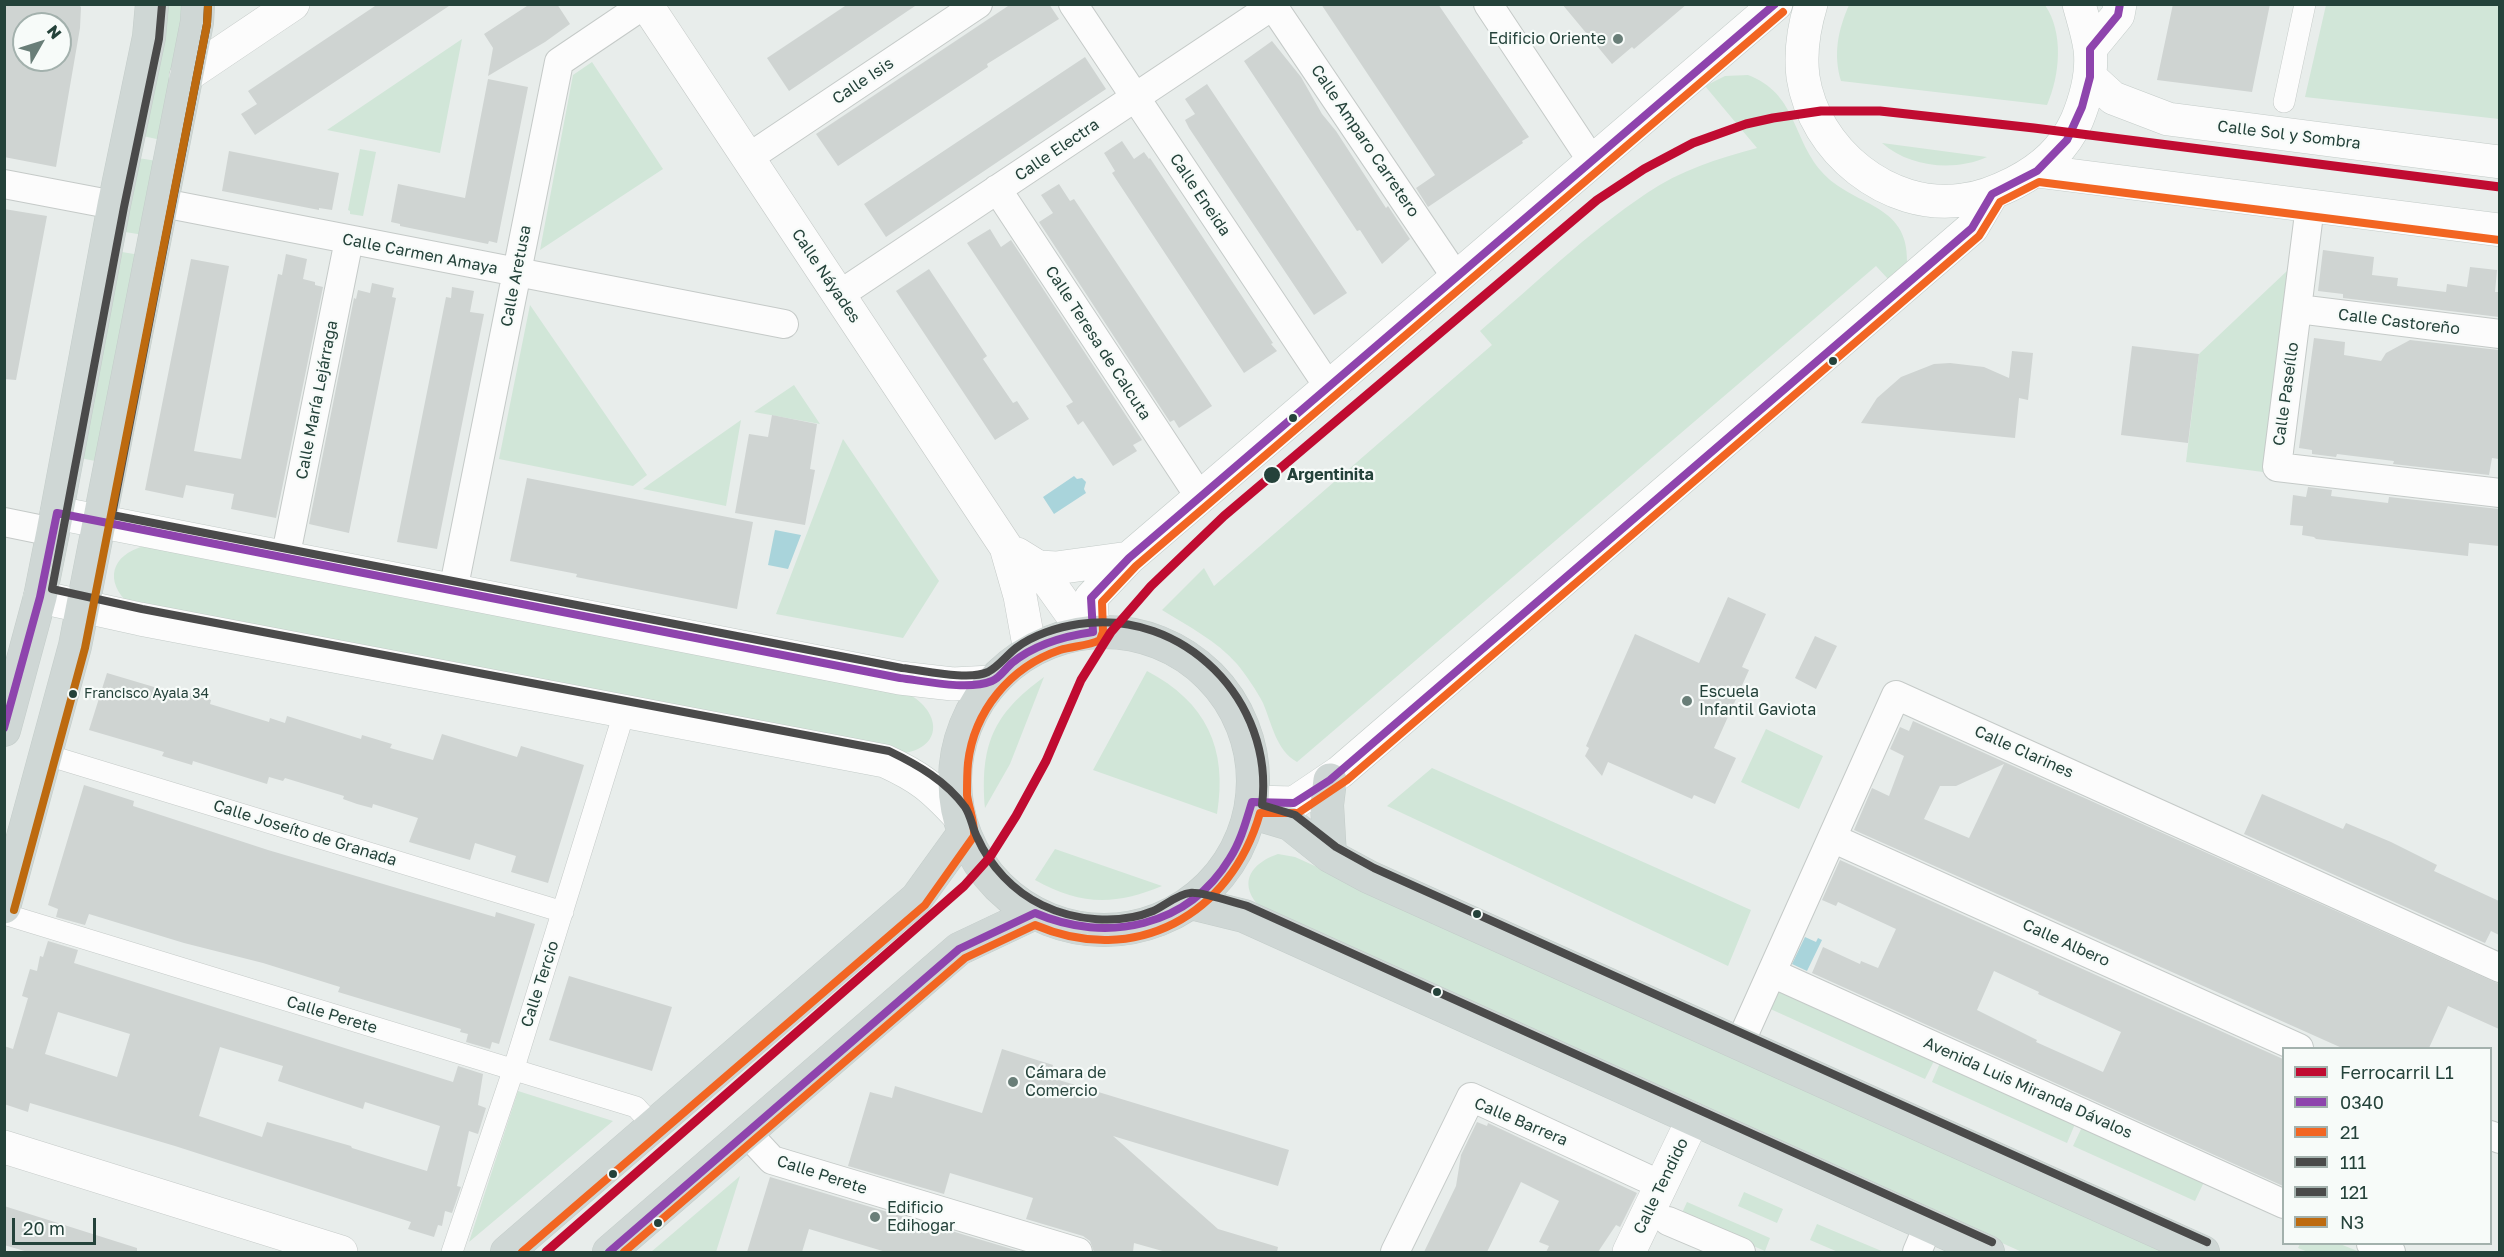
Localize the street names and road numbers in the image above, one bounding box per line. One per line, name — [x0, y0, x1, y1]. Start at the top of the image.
street label: Calle Isis — [829, 54, 897, 108]
street label: Calle Amparo Carretero — [1307, 61, 1423, 221]
street label: Calle Electra — [1011, 115, 1103, 185]
street label: Calle Sol y Sombra — [2216, 117, 2362, 153]
street label: Calle Eneida — [1165, 150, 1235, 240]
street label: Calle Aretusa — [497, 224, 535, 328]
street label: Calle Náyades — [787, 225, 865, 327]
street label: Calle Carmen Amaya — [341, 230, 499, 278]
street label: Calle Teresa de Calcuta — [1041, 262, 1155, 424]
street label: Calle Castoreño — [2337, 305, 2461, 339]
street label: Calle María Lejárraga — [292, 319, 342, 481]
street label: Calle Paseíllo — [2269, 341, 2303, 447]
street label: Calle Clarines — [1971, 722, 2077, 782]
street label: Calle Joseíto de Granada — [211, 796, 399, 870]
street label: Calle Albero — [2019, 915, 2113, 971]
street label: Calle Tercio — [517, 938, 563, 1030]
street label: Calle Perete — [284, 992, 380, 1038]
street label: Avenida Luis Miranda Dávalos — [1921, 1033, 2135, 1143]
street label: Calle Barrera — [1471, 1094, 1571, 1150]
street label: Calle Tendido — [1629, 1135, 1693, 1237]
street label: Calle Perete — [774, 1151, 870, 1199]

